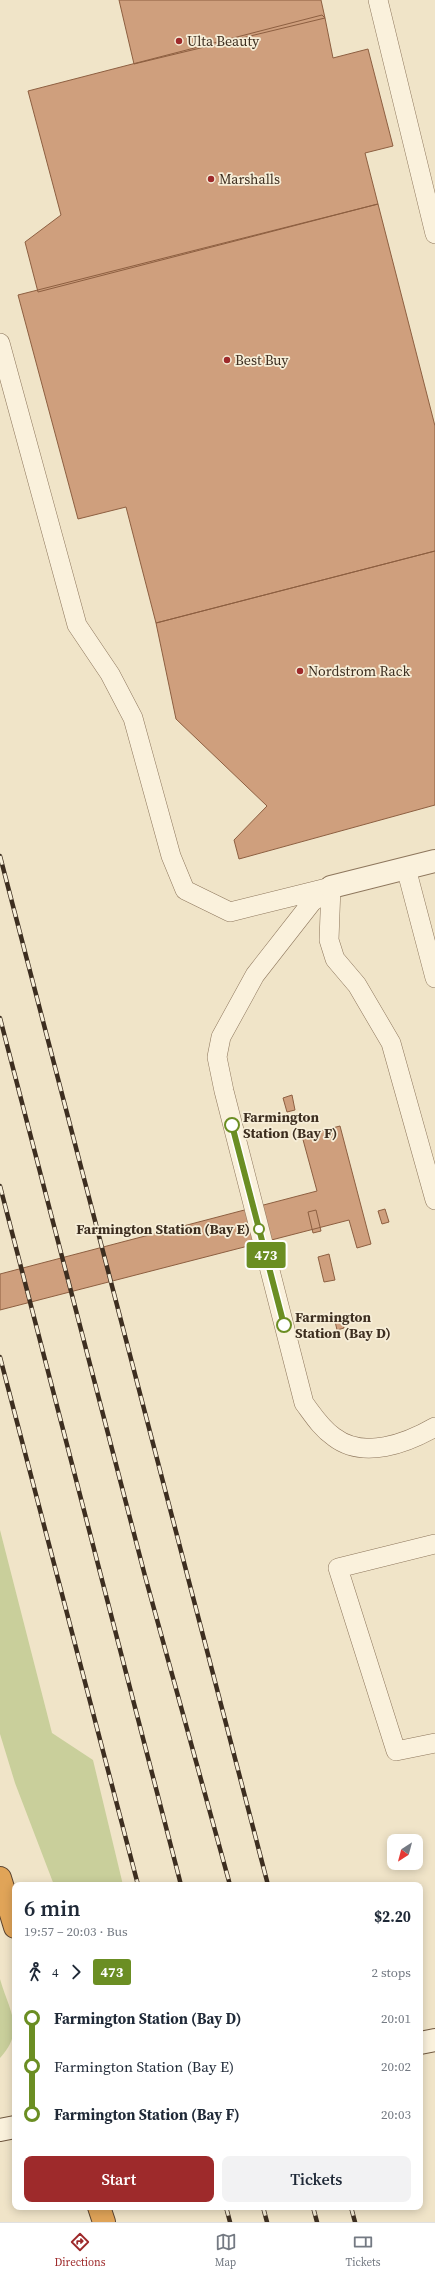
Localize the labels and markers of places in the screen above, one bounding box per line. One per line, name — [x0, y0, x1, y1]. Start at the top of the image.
place label: Ulta Beauty — [187, 31, 260, 51]
marker: Ulta Beauty — [174, 36, 184, 46]
place label: Marshalls — [219, 169, 280, 189]
marker: Marshalls — [206, 174, 216, 184]
place label: Best Buy — [235, 350, 289, 370]
marker: Best Buy — [222, 355, 232, 365]
place label: Nordstrom Rack — [308, 661, 410, 681]
marker: Nordstrom Rack — [295, 666, 305, 676]
place label: Farmington Station (Bay F) — [243, 1107, 337, 1143]
marker: Farmington Station (Bay F) — [224, 1117, 240, 1133]
place label: Farmington Station (Bay E) — [76, 1219, 250, 1239]
marker: Farmington Station (Bay E) — [253, 1223, 265, 1235]
place label: Farmington Station (Bay D) — [295, 1307, 391, 1343]
marker: Farmington Station (Bay D) — [276, 1317, 292, 1333]

